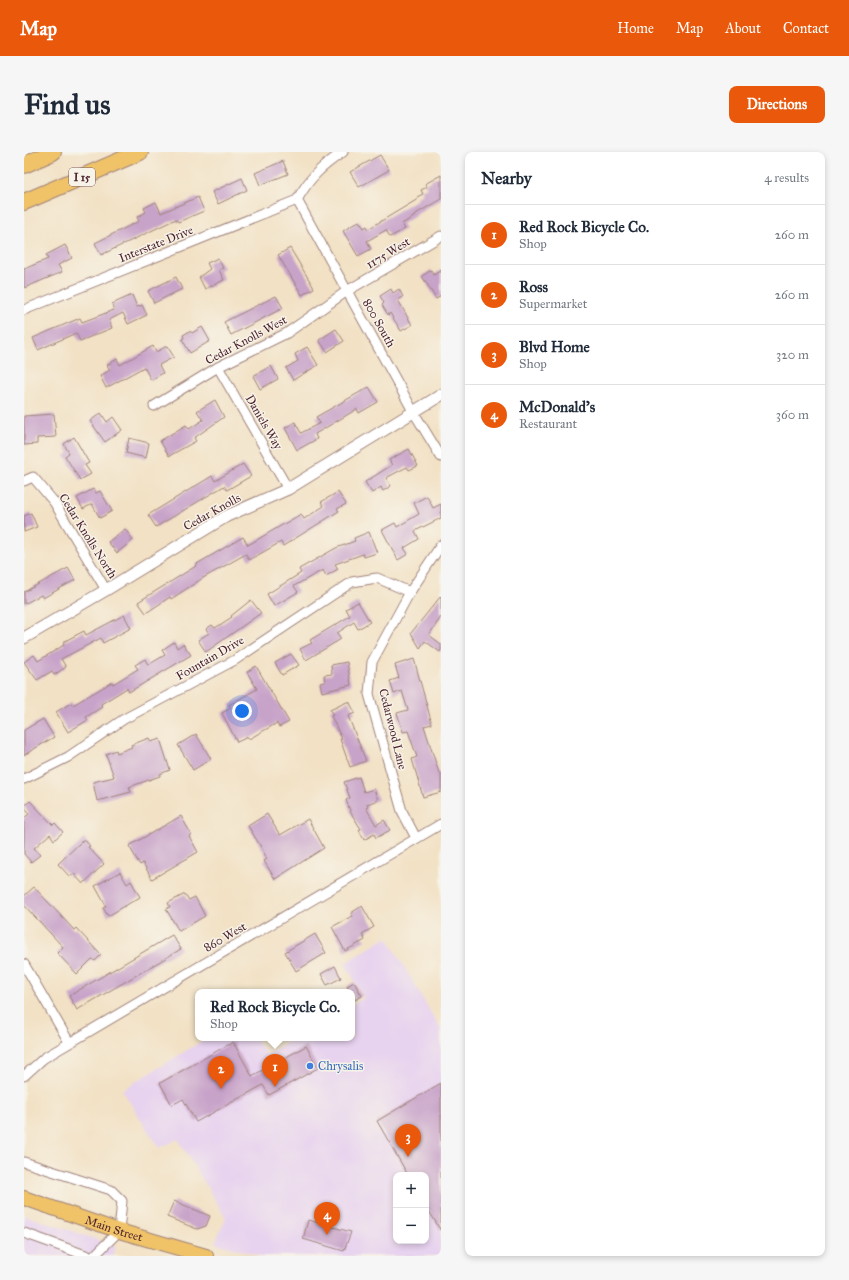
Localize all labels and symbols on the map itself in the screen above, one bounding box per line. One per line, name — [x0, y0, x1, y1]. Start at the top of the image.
road number: I 15 — [69, 168, 95, 186]
street label: Interstate Drive — [117, 223, 195, 265]
street label: 1175 West — [364, 234, 413, 272]
street label: 800 South — [360, 296, 398, 350]
street label: Cedar Knolls West — [203, 312, 290, 367]
street label: Daniels Way — [243, 392, 285, 452]
street label: Cedar Knolls North — [56, 491, 120, 581]
street label: Cedar Knolls — [181, 491, 243, 533]
street label: Fountain Drive — [174, 633, 246, 683]
street label: Cedarwood Lane — [376, 687, 410, 771]
your location — [232, 701, 252, 721]
street label: 860 West — [201, 919, 249, 955]
pin: 1 — [262, 1054, 288, 1087]
pin: 2 — [208, 1056, 234, 1089]
place label: Chrysalis — [318, 1059, 363, 1073]
marker: Chrysalis — [305, 1061, 315, 1071]
pin: 3 — [395, 1124, 421, 1157]
pin: 4 — [314, 1202, 340, 1235]
street label: Main Street — [83, 1213, 145, 1245]

